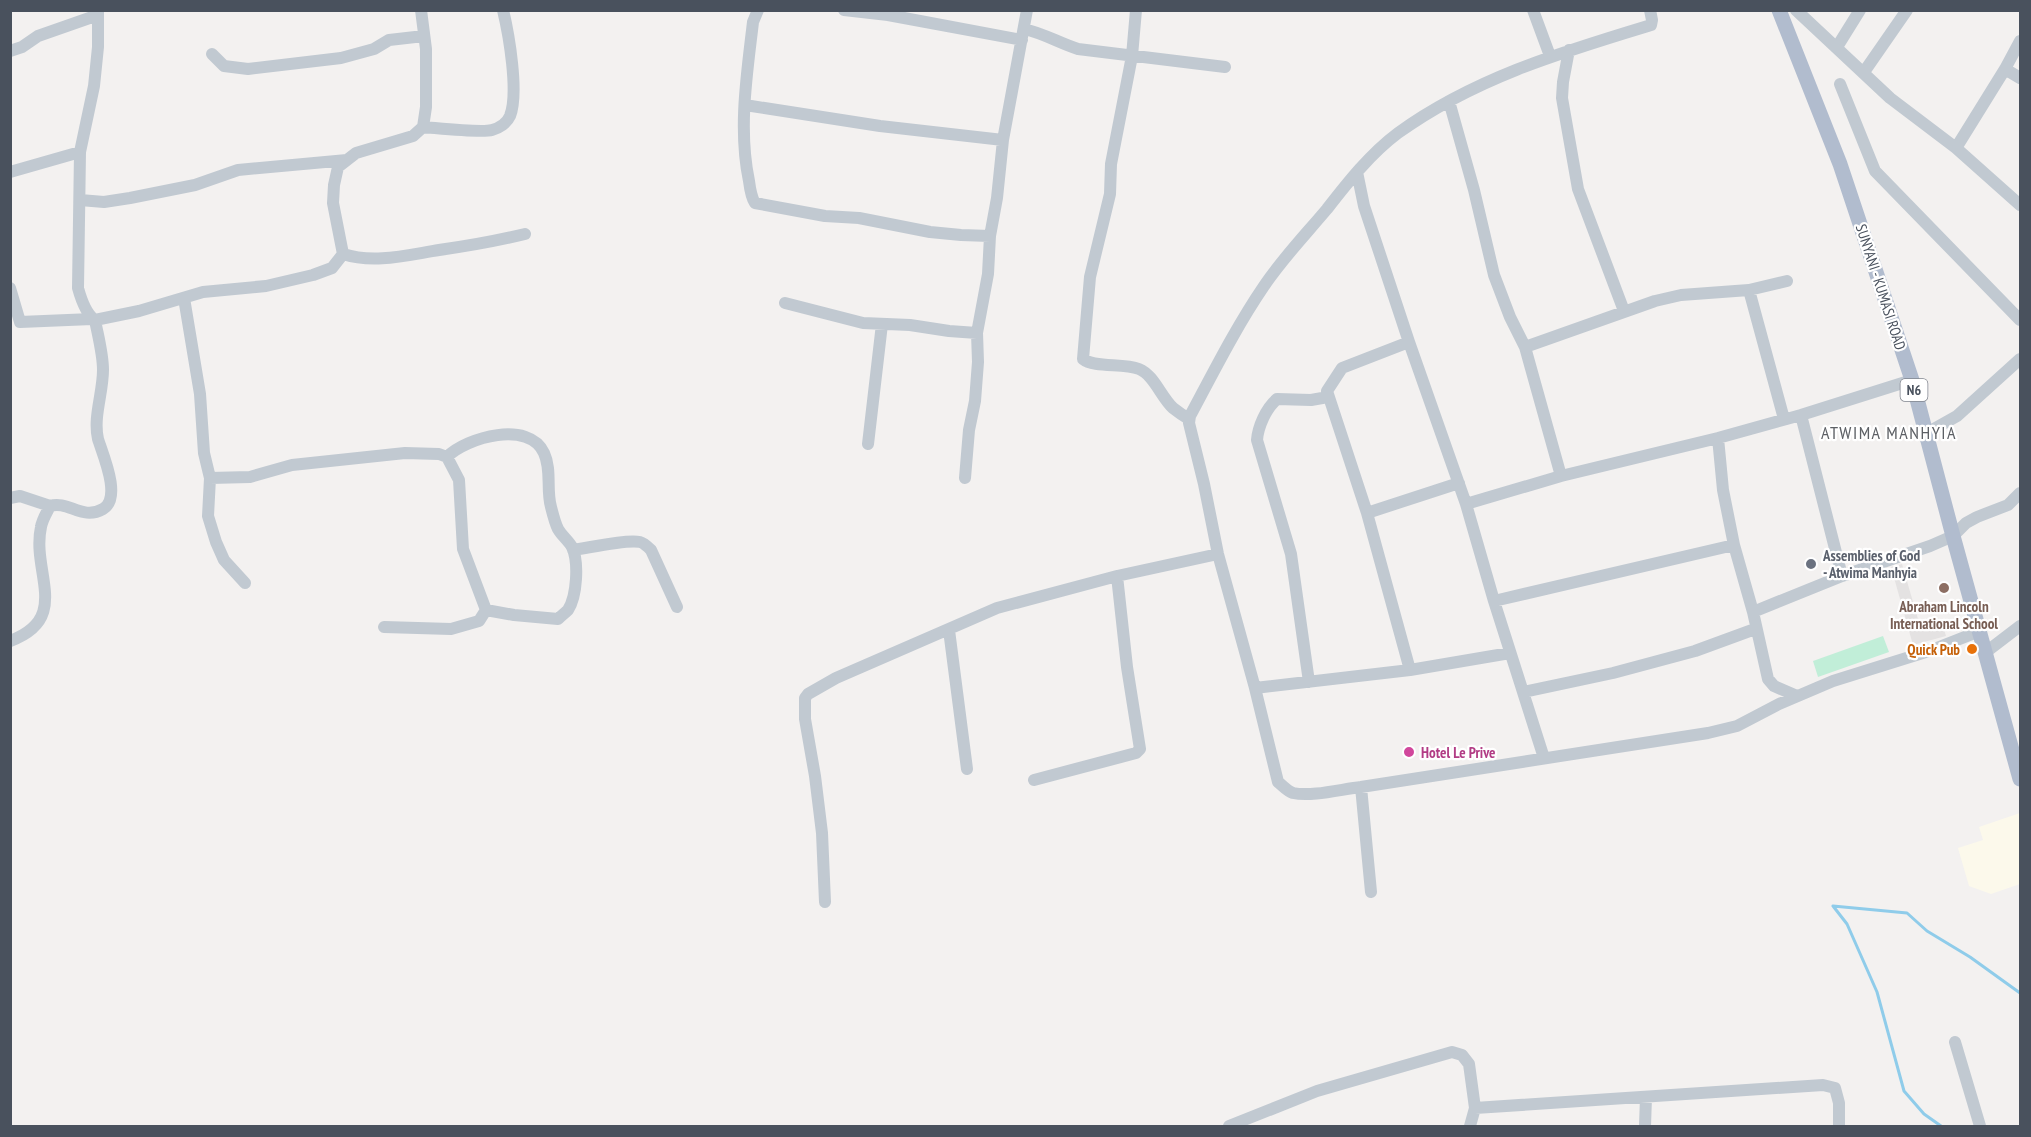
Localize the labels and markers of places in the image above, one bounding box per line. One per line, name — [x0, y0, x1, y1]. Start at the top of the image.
place label: Assemblies of God - Atwima Manhyia — [1822, 546, 1920, 582]
marker: Assemblies of God - Atwima Manhyia — [1804, 557, 1818, 571]
marker: Abraham Lincoln International School — [1937, 581, 1951, 595]
place label: Abraham Lincoln International School — [1890, 597, 1998, 633]
place label: Quick Pub — [1907, 640, 1960, 659]
marker: Quick Pub — [1965, 642, 1979, 656]
place label: Hotel Le Prive — [1421, 743, 1496, 762]
marker: Hotel Le Prive — [1402, 745, 1416, 759]

